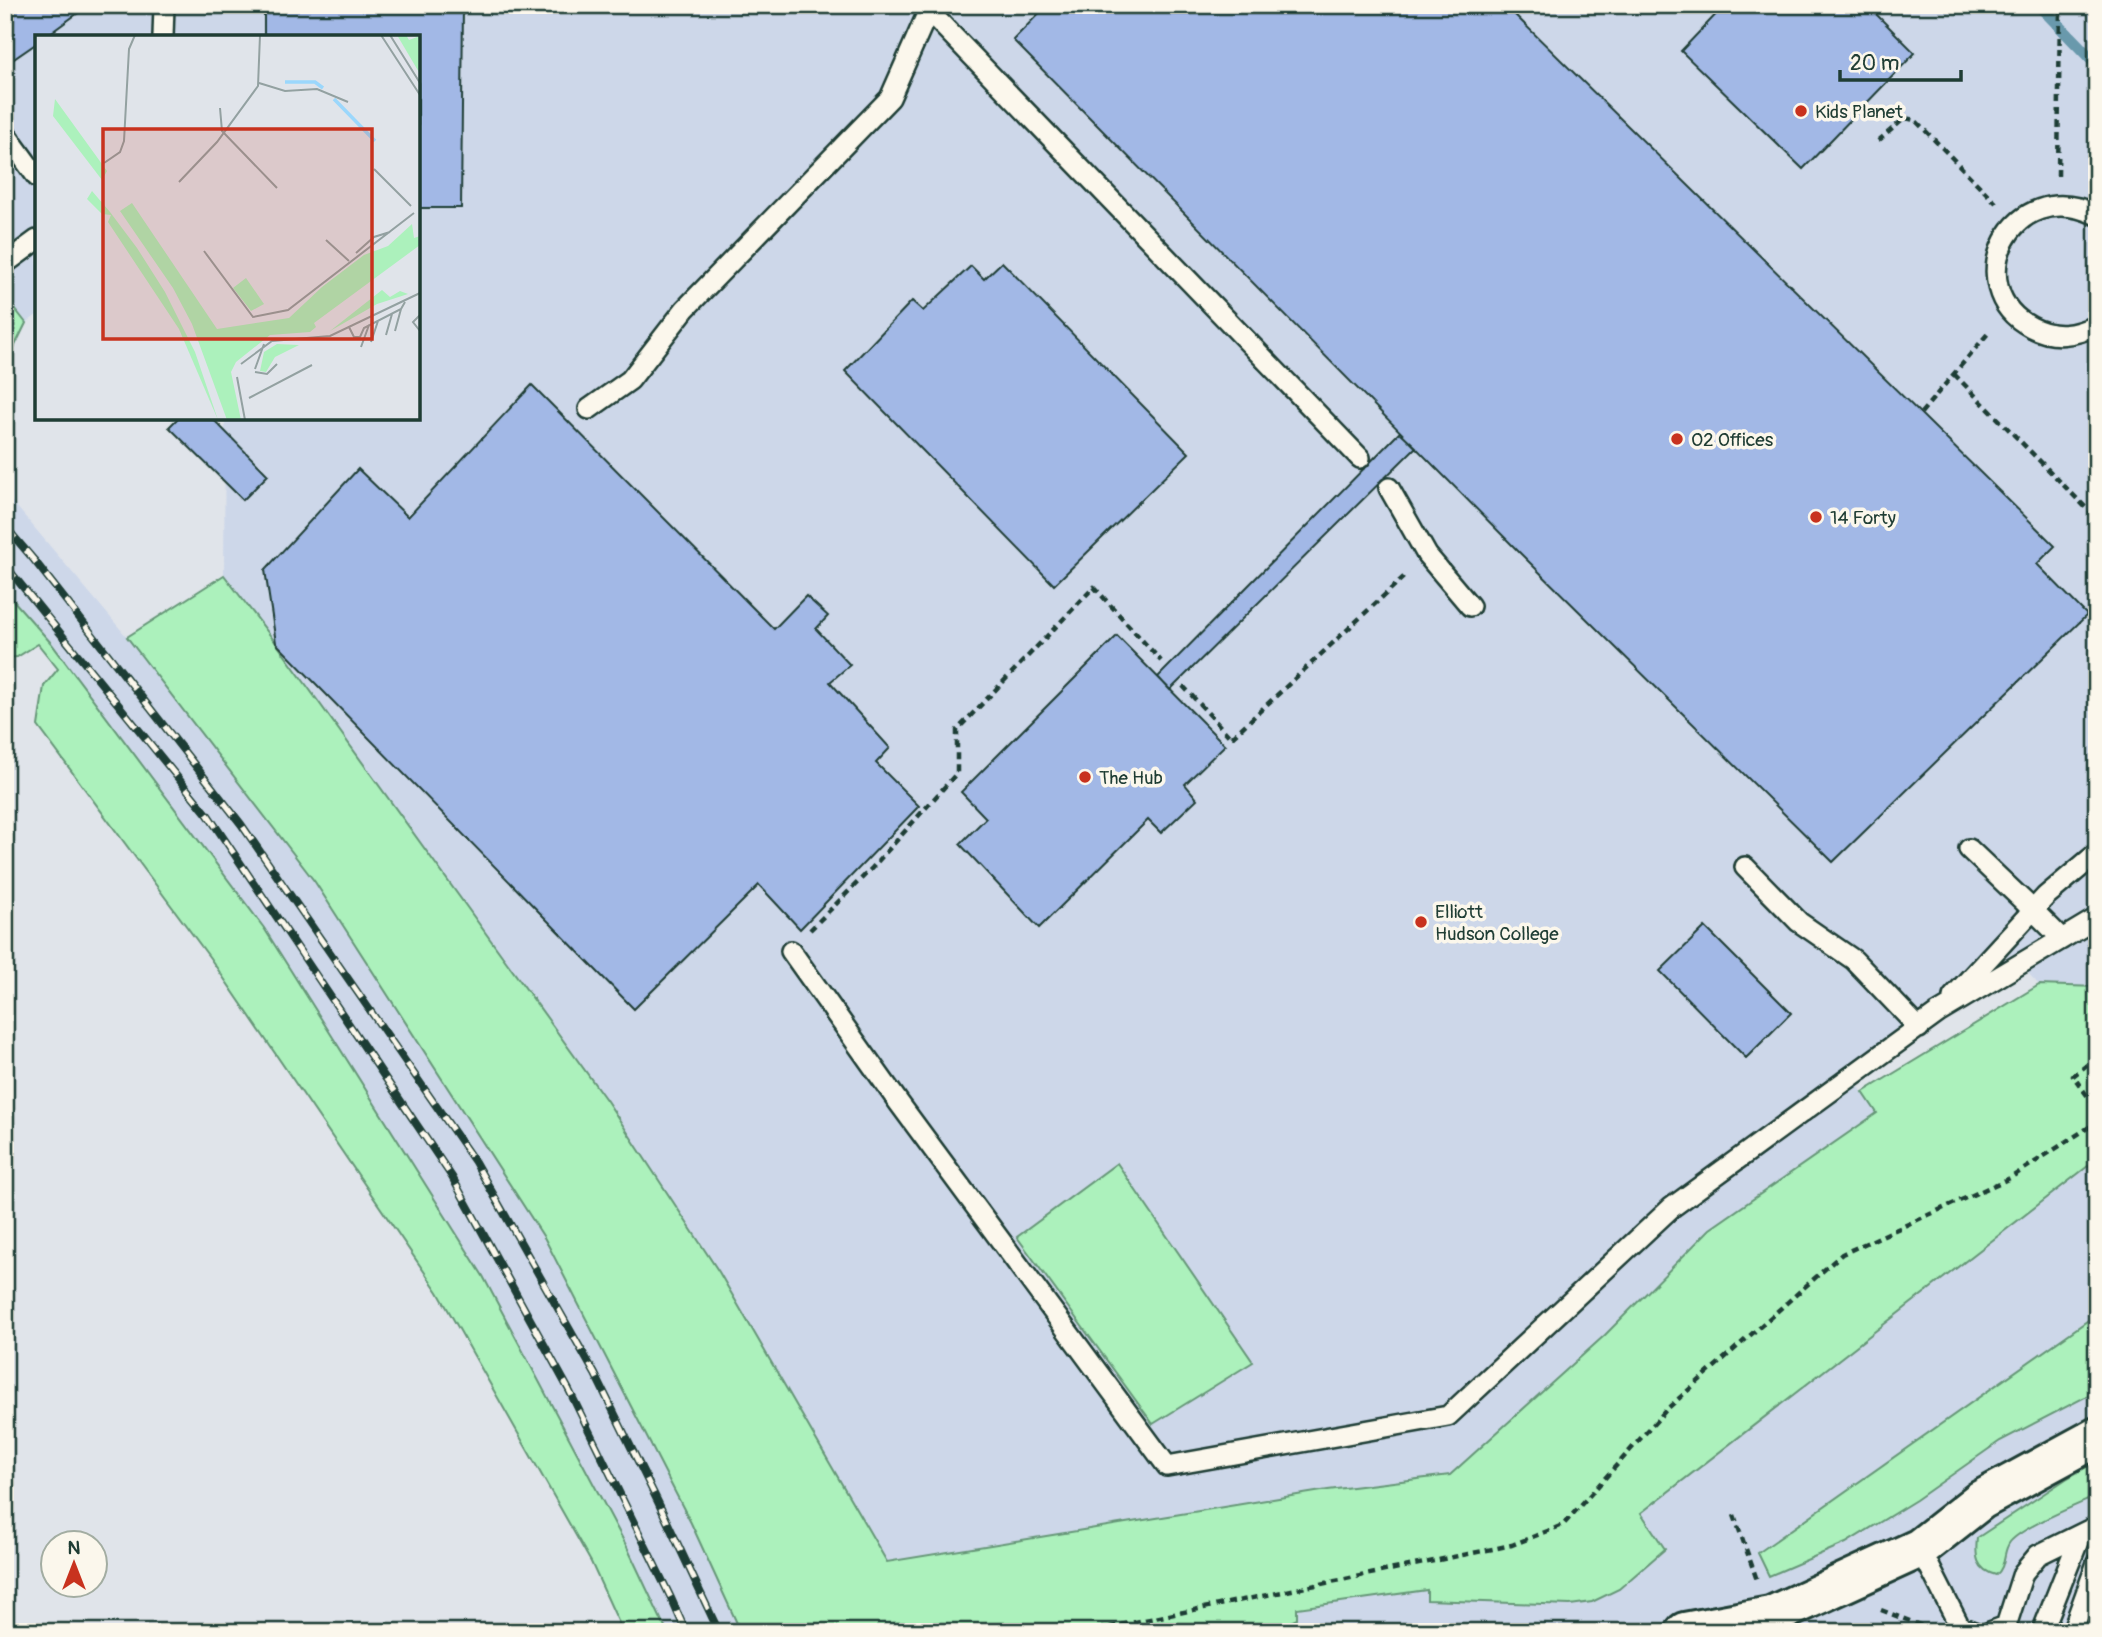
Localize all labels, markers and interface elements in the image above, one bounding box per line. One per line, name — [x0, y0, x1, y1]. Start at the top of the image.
inset map — [35, 35, 420, 420]
scale bar — [1840, 38, 1960, 82]
text: 20 m — [1850, 50, 1899, 77]
place label: Kids Planet — [1815, 100, 1903, 124]
marker: Kids Planet — [1793, 103, 1809, 119]
place label: O2 Offices — [1691, 428, 1774, 452]
marker: O2 Offices — [1669, 431, 1685, 447]
place label: 14 Forty — [1830, 506, 1896, 530]
marker: 14 Forty — [1808, 509, 1824, 525]
place label: The Hub — [1099, 766, 1163, 790]
marker: The Hub — [1077, 769, 1093, 785]
place label: Elliott Hudson College — [1435, 900, 1559, 946]
marker: Elliott Hudson College — [1413, 914, 1429, 930]
north arrow — [38, 1528, 108, 1598]
text: N — [68, 1536, 81, 1560]

